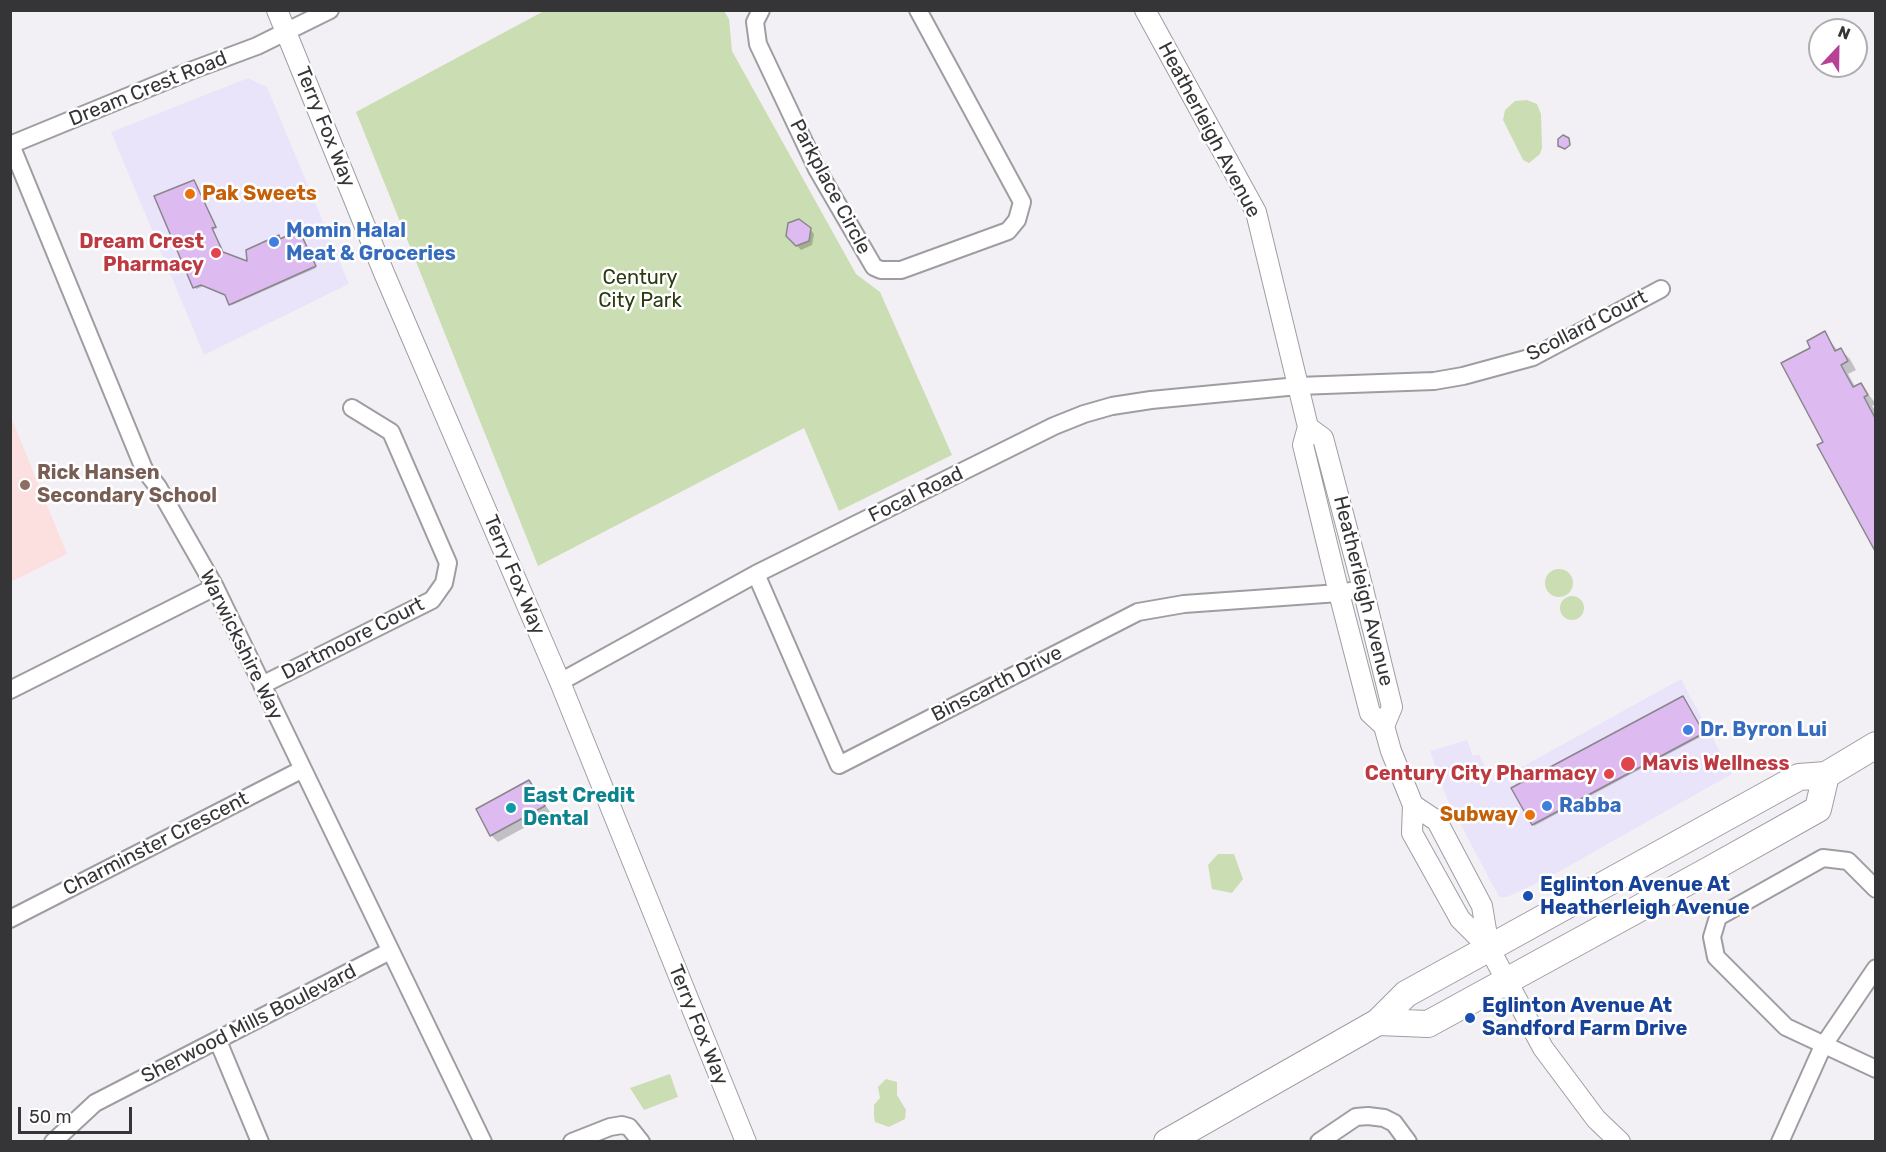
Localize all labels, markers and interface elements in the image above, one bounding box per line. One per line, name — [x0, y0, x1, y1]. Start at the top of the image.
north arrow — [1808, 18, 1868, 78]
text: N — [1835, 22, 1853, 44]
street label: Heatherleigh Avenue — [1153, 38, 1265, 222]
street label: Dream Crest Road — [65, 46, 231, 132]
street label: Terry Fox Way — [290, 63, 360, 191]
street label: Parkplace Circle — [784, 115, 876, 259]
place label: Pak Sweets — [202, 182, 317, 206]
marker: Pak Sweets — [183, 187, 197, 201]
place label: Momin Halal Meat & Groceries — [286, 219, 456, 266]
place label: Dream Crest Pharmacy — [79, 230, 204, 277]
marker: Momin Halal Meat & Groceries — [267, 235, 281, 249]
marker: Dream Crest Pharmacy — [209, 246, 223, 260]
park label: Century City Park — [598, 266, 682, 313]
street label: Scollard Court — [1523, 285, 1651, 367]
place label: Rick Hansen Secondary School — [37, 461, 217, 508]
street label: Focal Road — [865, 462, 967, 528]
marker: Rick Hansen Secondary School — [18, 478, 32, 492]
street label: Heatherleigh Avenue — [1328, 493, 1398, 689]
street label: Terry Fox Way — [478, 512, 550, 638]
street label: Warwickshire Way — [194, 566, 288, 724]
street label: Dartmoore Court — [278, 593, 428, 685]
street label: Binscarth Drive — [928, 641, 1066, 727]
place label: Dr. Byron Lui — [1700, 718, 1827, 742]
marker: Dr. Byron Lui — [1681, 723, 1695, 737]
place label: Mavis Wellness — [1642, 752, 1789, 776]
marker: Mavis Wellness — [1619, 755, 1637, 773]
place label: Century City Pharmacy — [1365, 762, 1597, 786]
marker: Century City Pharmacy — [1602, 767, 1616, 781]
place label: East Credit Dental — [523, 784, 635, 831]
street label: Charminster Crescent — [59, 787, 253, 901]
place label: Rabba — [1559, 794, 1622, 818]
marker: Rabba — [1540, 799, 1554, 813]
marker: East Credit Dental — [504, 801, 518, 815]
place label: Subway — [1440, 803, 1518, 827]
marker: Subway — [1523, 808, 1537, 822]
place label: Eglinton Avenue At Heatherleigh Avenue — [1540, 873, 1750, 920]
marker: Eglinton Avenue At Heatherleigh Avenue — [1521, 889, 1535, 903]
street label: Sherwood Mills Boulevard — [137, 959, 361, 1089]
street label: Terry Fox Way — [663, 961, 733, 1089]
place label: Eglinton Avenue At Sandford Farm Drive — [1482, 994, 1687, 1041]
marker: Eglinton Avenue At Sandford Farm Drive — [1463, 1011, 1477, 1025]
scale bar — [21, 1095, 135, 1133]
text: 50 m — [29, 1106, 72, 1128]

